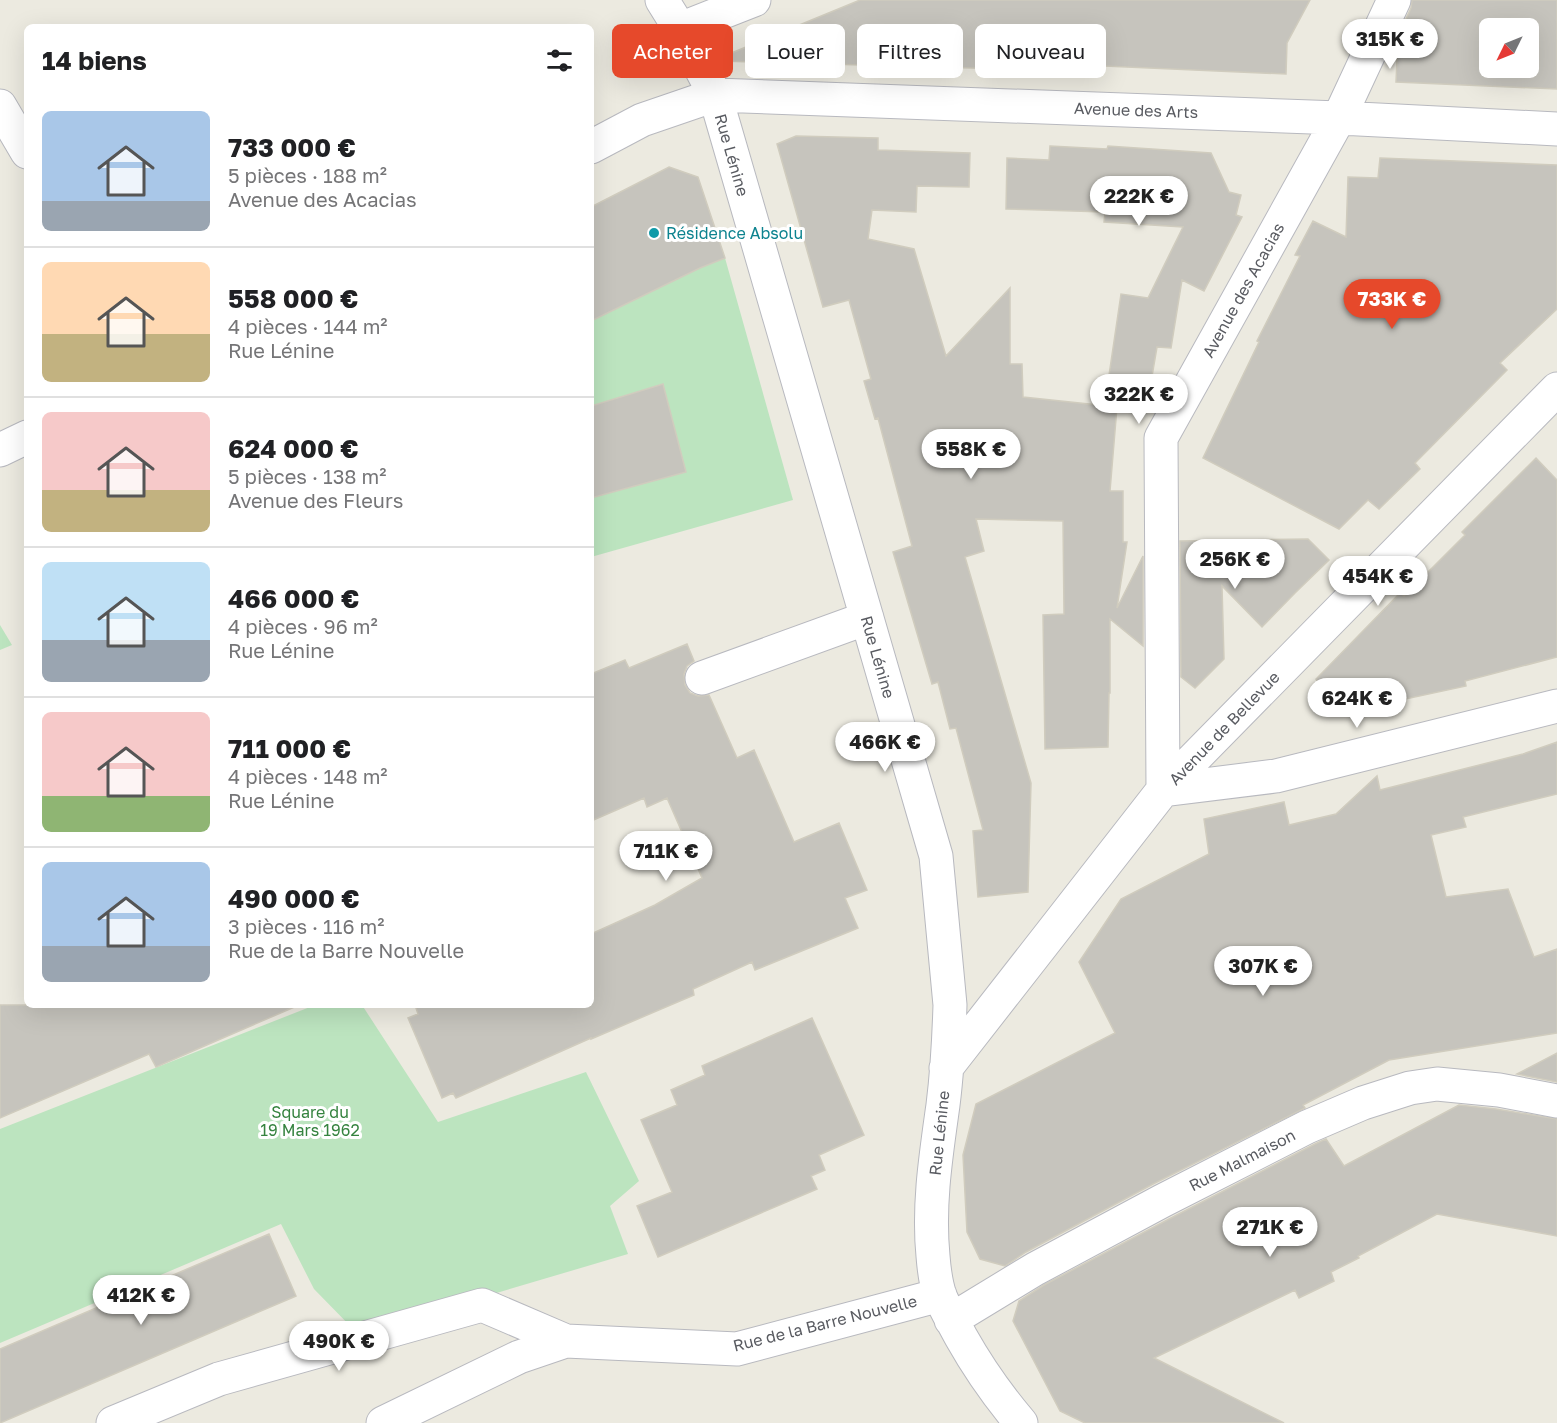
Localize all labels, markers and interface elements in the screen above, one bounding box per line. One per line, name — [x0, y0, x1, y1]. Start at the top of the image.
north arrow — [1479, 18, 1539, 78]
map controls — [1479, 18, 1539, 78]
pin: 315K € — [1341, 19, 1439, 70]
chip: Acheter — [612, 24, 733, 78]
chip: Louer — [745, 24, 845, 78]
chip: Filtres — [857, 24, 963, 78]
chip: Nouveau — [975, 24, 1106, 78]
text: 315K € — [1356, 26, 1424, 50]
icon: filters — [543, 44, 576, 77]
text: 14 biens — [42, 45, 147, 76]
street label: Avenue des Arts — [1074, 98, 1198, 122]
street label: Rue Lénine — [711, 111, 753, 199]
text: 733 000 € — [228, 132, 356, 163]
icon: home — [90, 135, 162, 207]
text: 5 pièces · 188 m² — [228, 163, 387, 187]
pin: 222K € — [1090, 176, 1188, 227]
text: 222K € — [1104, 183, 1174, 207]
text: Avenue des Acacias — [228, 187, 417, 211]
street label: Avenue des Acacias — [1198, 219, 1288, 361]
place label: Résidence Absolu — [666, 223, 803, 243]
marker: Résidence Absolu — [647, 226, 661, 240]
pin: 733K € — [1343, 279, 1441, 330]
text: 558 000 € — [228, 283, 358, 314]
icon: home — [90, 286, 162, 358]
text: 733K € — [1358, 286, 1426, 310]
text: 4 pièces · 144 m² — [228, 314, 388, 338]
text: Rue Lénine — [228, 338, 334, 362]
pin: 322K € — [1090, 374, 1188, 425]
text: 322K € — [1104, 381, 1174, 405]
pin: 558K € — [922, 429, 1020, 480]
text: 624 000 € — [228, 433, 359, 464]
icon: home — [90, 436, 162, 508]
text: 558K € — [936, 436, 1006, 460]
text: 5 pièces · 138 m² — [228, 464, 386, 488]
text: Avenue des Fleurs — [228, 488, 403, 512]
pin: 256K € — [1186, 539, 1284, 590]
text: 256K € — [1200, 546, 1270, 570]
pin: 454K € — [1329, 556, 1427, 607]
text: 454K € — [1343, 563, 1413, 587]
text: 466 000 € — [228, 583, 359, 614]
icon: home — [90, 586, 162, 658]
street label: Rue Lénine — [857, 613, 899, 701]
text: 4 pièces · 96 m² — [228, 614, 378, 638]
text: Rue Lénine — [228, 638, 334, 662]
street label: Avenue de Bellevue — [1165, 667, 1283, 789]
pin: 624K € — [1308, 678, 1406, 729]
text: 624K € — [1322, 685, 1393, 709]
pin: 466K € — [836, 722, 934, 773]
text: 466K € — [849, 729, 921, 753]
text: 711 000 € — [228, 733, 351, 764]
icon: home — [90, 736, 162, 808]
text: 4 pièces · 148 m² — [228, 764, 388, 788]
text: Rue Lénine — [228, 788, 334, 812]
pin: 711K € — [617, 831, 715, 882]
text: 711K € — [633, 838, 699, 862]
text: 490 000 € — [228, 883, 360, 914]
icon: home — [90, 886, 162, 958]
text: 3 pièces · 116 m² — [228, 914, 384, 938]
text: Rue de la Barre Nouvelle — [228, 938, 464, 962]
pin: 307K € — [1214, 946, 1312, 997]
text: 307K € — [1228, 953, 1298, 977]
street label: Rue Lénine — [925, 1090, 953, 1176]
park label: Square du 19 Mars 1962 — [260, 1102, 360, 1140]
street label: Rue Malmaison — [1185, 1125, 1299, 1195]
pin: 271K € — [1221, 1207, 1319, 1258]
text: 271K € — [1237, 1214, 1304, 1238]
pin: 412K € — [92, 1275, 190, 1326]
text: 412K € — [107, 1282, 175, 1306]
street label: Rue de la Barre Nouvelle — [731, 1290, 919, 1356]
pin: 490K € — [290, 1321, 388, 1372]
text: 490K € — [303, 1328, 375, 1352]

